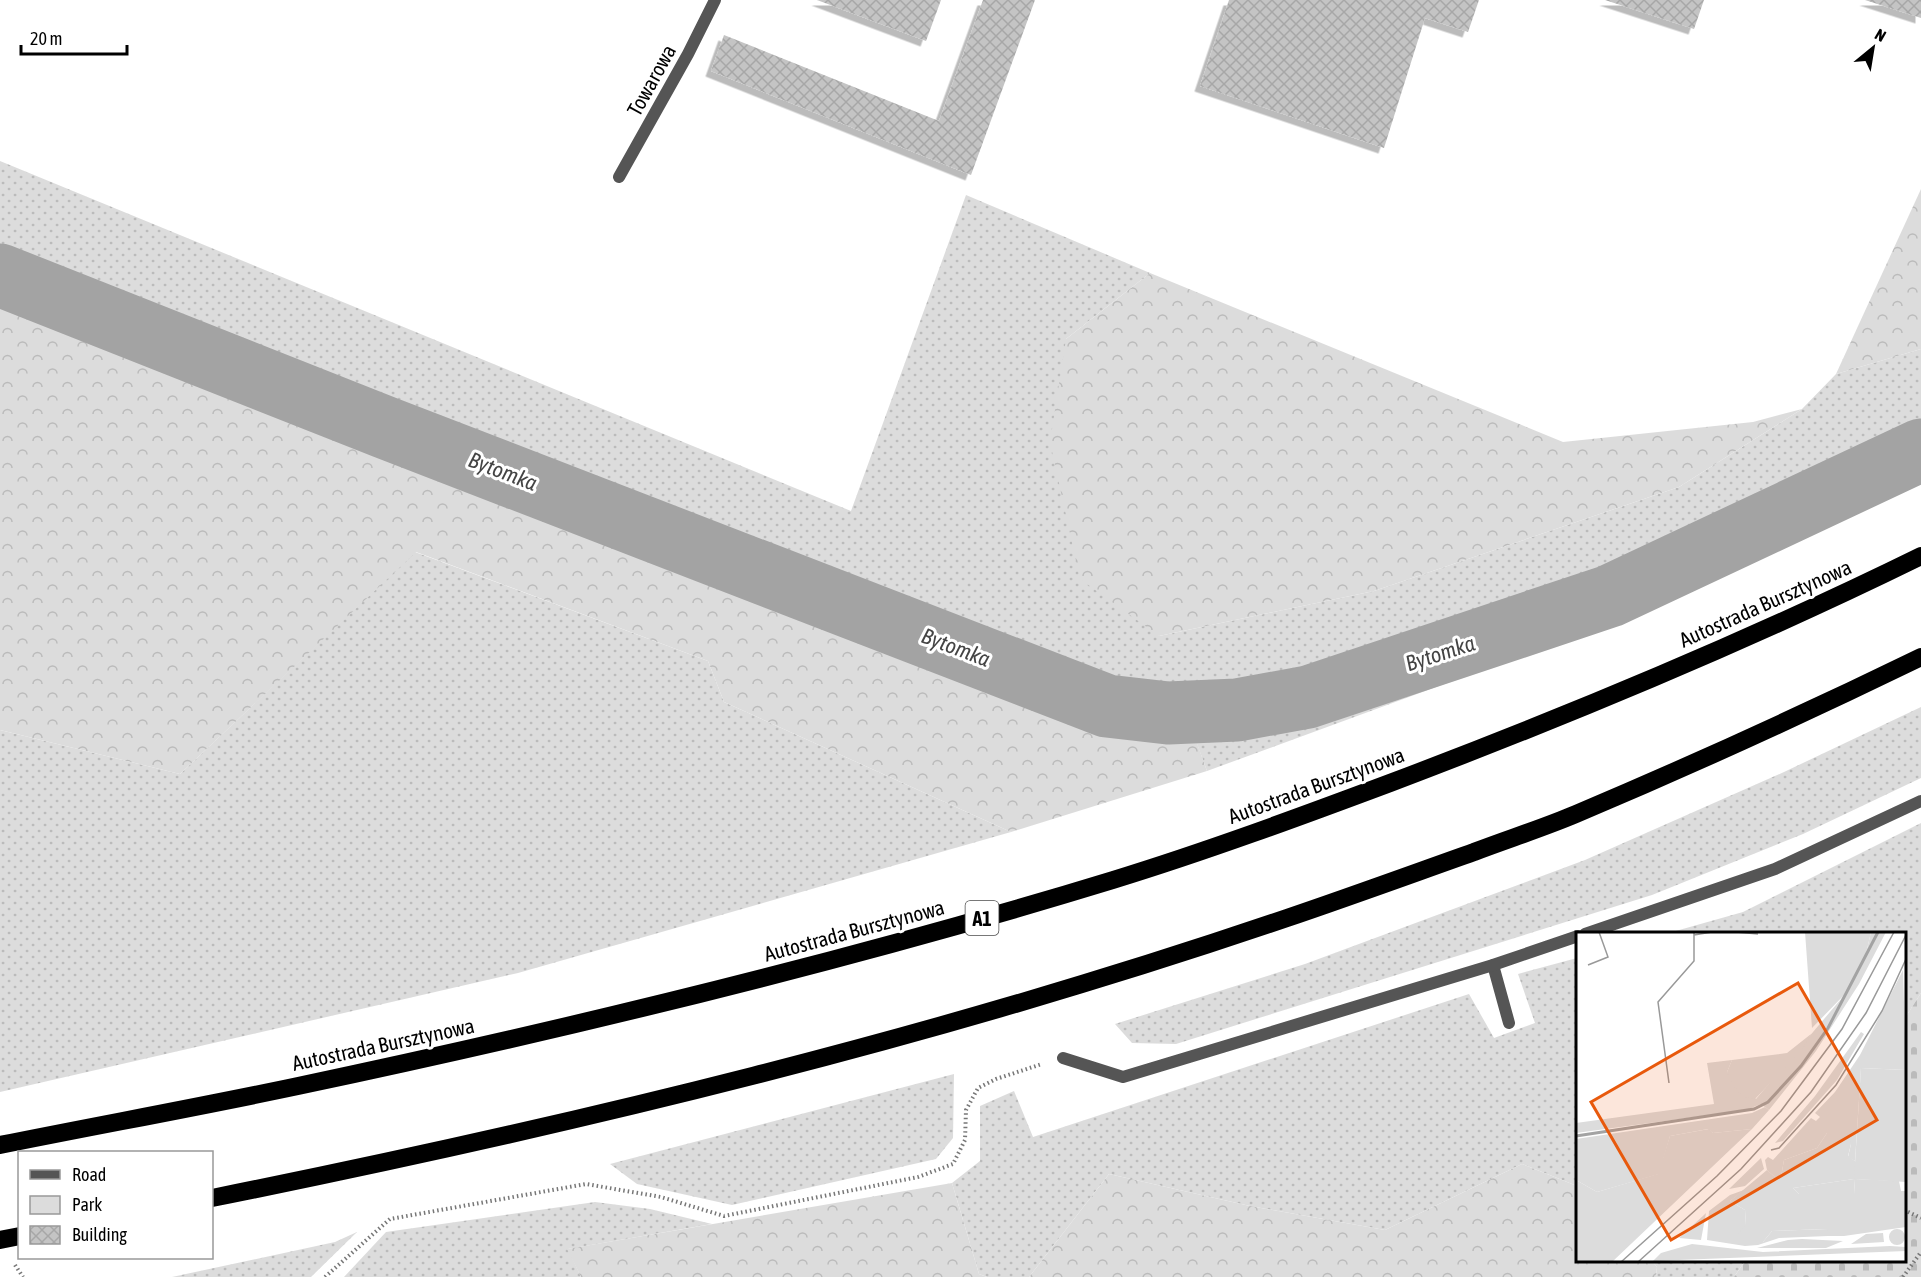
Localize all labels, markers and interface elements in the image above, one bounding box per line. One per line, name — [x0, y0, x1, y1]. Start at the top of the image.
scale bar — [21, 18, 128, 56]
north arrow — [1843, 18, 1903, 78]
text: N — [1872, 25, 1889, 45]
text: 20 m — [30, 28, 62, 49]
street label: Towarowa — [622, 40, 680, 120]
water label: Bytomka — [465, 446, 541, 496]
street label: Autostrada Bursztynowa — [1675, 554, 1855, 652]
water label: Bytomka — [918, 622, 994, 672]
water label: Bytomka — [1402, 630, 1478, 676]
street label: Autostrada Bursztynowa — [1225, 742, 1407, 828]
street label: Autostrada Bursztynowa — [761, 894, 947, 966]
road number: A1 — [966, 901, 998, 935]
inset map — [1576, 932, 1906, 1262]
street label: Autostrada Bursztynowa — [290, 1013, 476, 1075]
legend — [18, 1151, 213, 1259]
text: Road — [72, 1164, 106, 1185]
text: Park — [72, 1194, 102, 1215]
text: Building — [72, 1224, 127, 1245]

